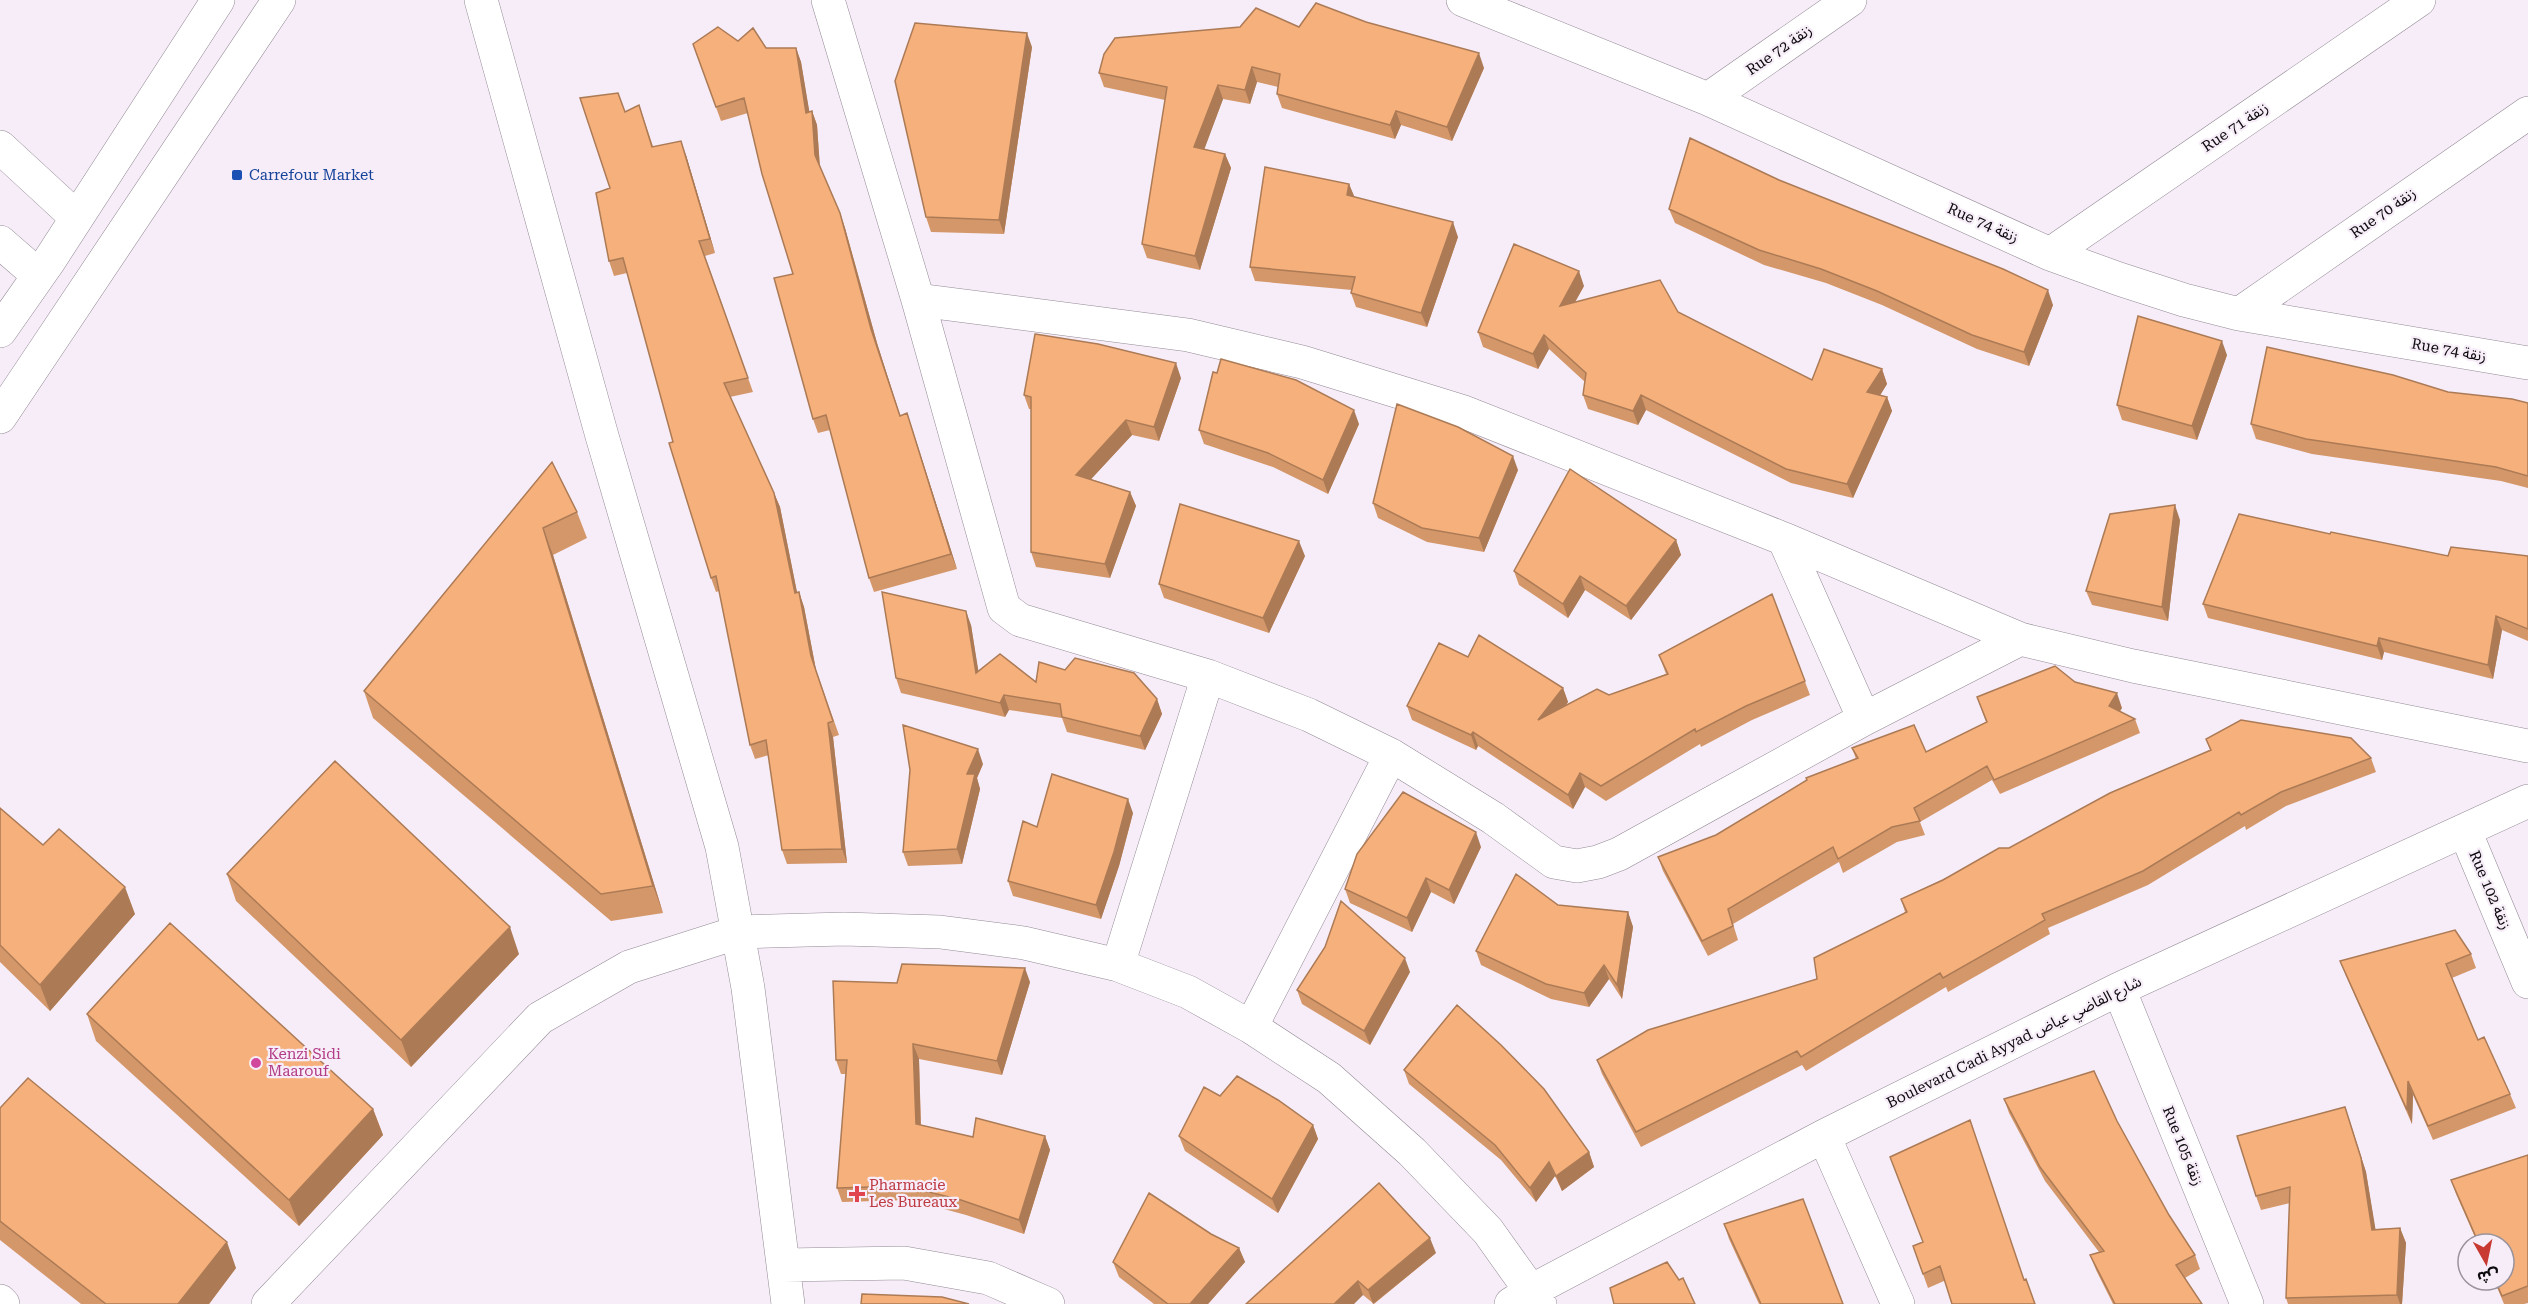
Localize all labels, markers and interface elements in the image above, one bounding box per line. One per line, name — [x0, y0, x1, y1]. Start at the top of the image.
street label: Rue 72 زنقة — [1743, 21, 1815, 79]
street label: Rue 71 زنقة — [2198, 98, 2272, 156]
place label: Carrefour Market — [249, 166, 374, 184]
marker: Carrefour Market — [230, 168, 244, 182]
street label: Rue 70 زنقة — [2347, 184, 2419, 242]
street label: Rue 74 زنقة — [1945, 199, 2021, 247]
street label: Rue 74 زنقة — [2410, 335, 2488, 365]
street label: Rue 102 زنقة — [2465, 848, 2515, 932]
street label: Boulevard Cadi Ayyad شارع القاضي عياض — [1884, 972, 2146, 1114]
place label: Kenzi Sidi Maarouf — [268, 1045, 341, 1080]
marker: Kenzi Sidi Maarouf — [249, 1056, 263, 1070]
street label: Rue 105 زنقة — [2159, 1104, 2207, 1188]
place label: Pharmacie Les Bureaux — [869, 1176, 958, 1211]
marker: Pharmacie Les Bureaux — [850, 1187, 864, 1201]
north arrow — [2456, 1232, 2516, 1292]
text: ش — [2476, 1265, 2501, 1287]

